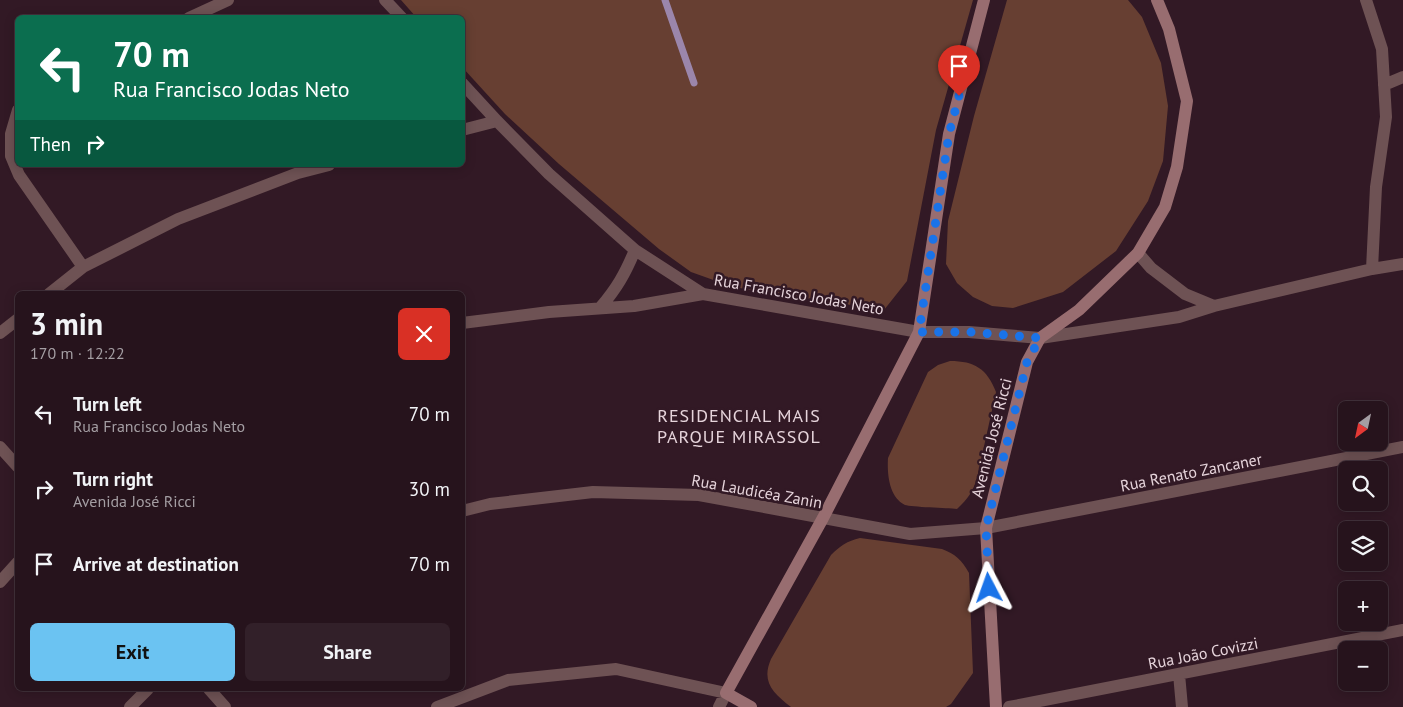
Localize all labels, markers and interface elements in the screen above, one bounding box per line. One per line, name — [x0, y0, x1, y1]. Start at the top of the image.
text: 70 m — [113, 31, 190, 77]
icon: left — [30, 35, 95, 100]
pin — [938, 45, 980, 96]
icon: arrive — [945, 52, 973, 80]
text: Rua Francisco Jodas Neto — [113, 75, 350, 103]
icon: right — [81, 130, 109, 158]
text: Then — [30, 132, 71, 156]
street label: Rua Francisco Jodas Neto — [713, 269, 885, 319]
text: 3 min — [30, 304, 103, 343]
button: close — [398, 308, 450, 360]
text: 170 m · 12:22 — [30, 343, 125, 363]
street label: Avenida José Ricci — [966, 376, 1016, 500]
text: Turn left — [73, 392, 142, 416]
icon: left — [30, 400, 58, 428]
north arrow — [1338, 401, 1388, 451]
map controls — [1338, 401, 1388, 691]
text: 70 m — [409, 402, 450, 426]
district label: RESIDENCIAL MAIS PARQUE MIRASSOL — [657, 404, 821, 448]
text: Rua Francisco Jodas Neto — [73, 416, 245, 436]
street label: Rua Renato Zancaner — [1118, 448, 1264, 496]
button: search — [1338, 461, 1388, 511]
text: Turn right — [73, 467, 153, 491]
street label: Rua Laudicéa Zanin — [690, 470, 824, 512]
icon: right — [30, 475, 58, 503]
text: 30 m — [409, 477, 450, 501]
text: Avenida José Ricci — [73, 491, 196, 511]
button: layers — [1338, 521, 1388, 571]
icon: arrive — [30, 550, 58, 578]
text: Arrive at destination — [73, 552, 239, 576]
text: 70 m — [409, 552, 450, 576]
position arrow — [962, 561, 1014, 613]
button: + — [1338, 581, 1388, 631]
button: Exit — [30, 623, 235, 681]
button: Share — [245, 623, 450, 681]
street label: Rua João Covizzi — [1146, 633, 1260, 673]
button: − — [1338, 641, 1388, 691]

